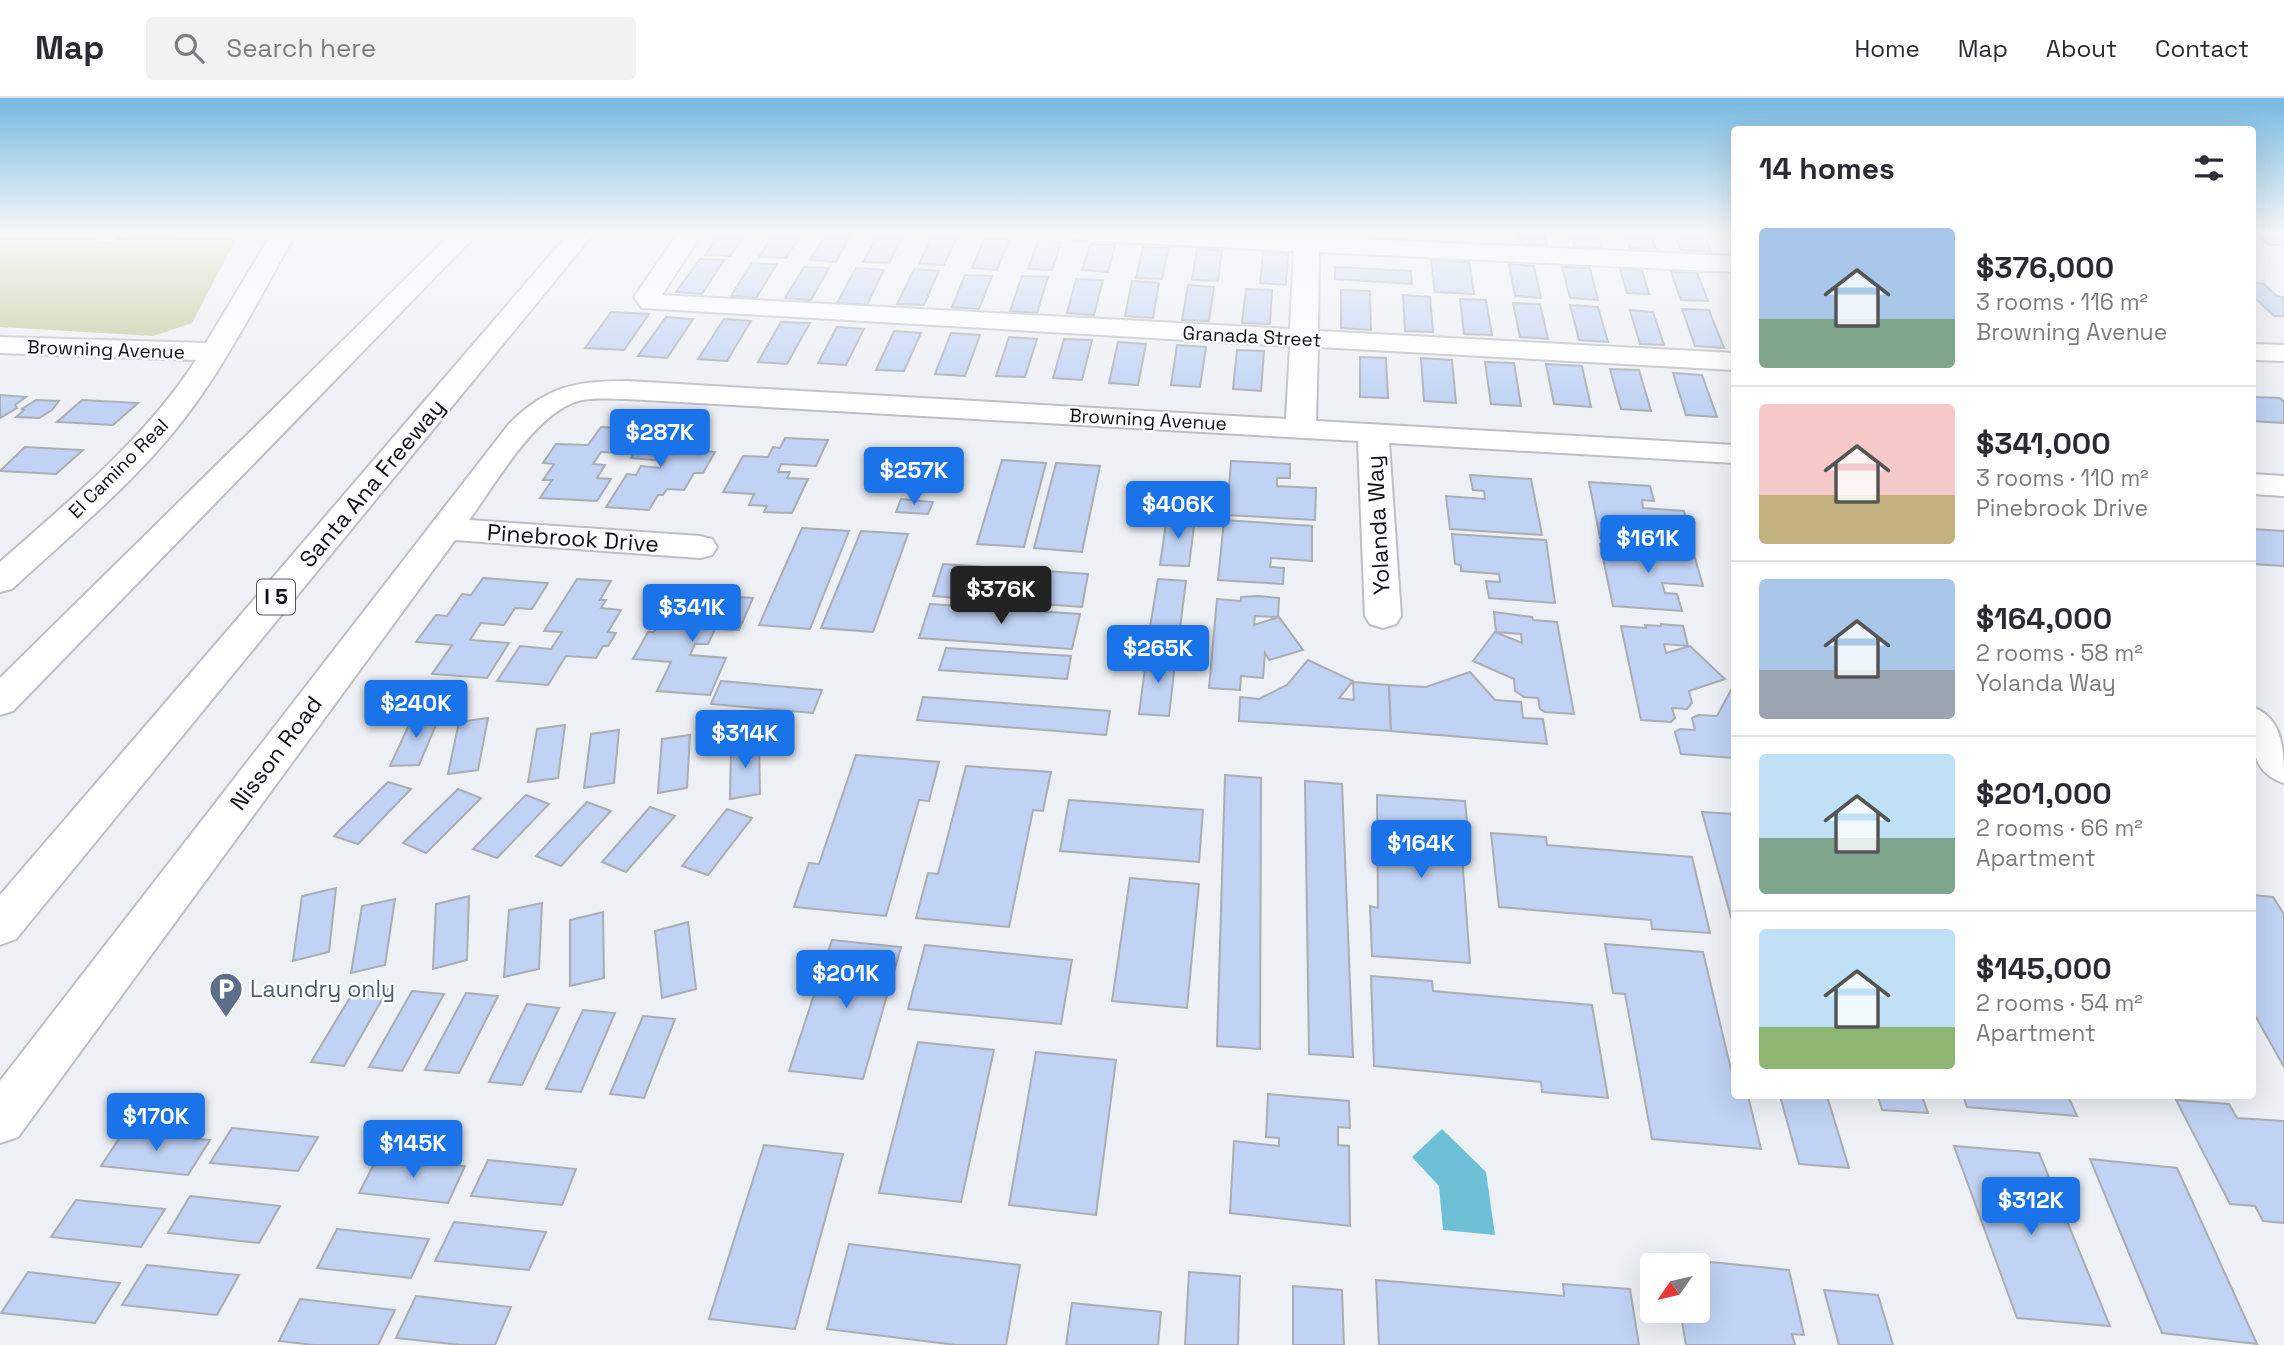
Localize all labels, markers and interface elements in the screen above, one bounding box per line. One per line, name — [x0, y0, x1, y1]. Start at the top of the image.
search box — [146, 17, 636, 80]
text: Map — [35, 27, 104, 69]
icon: search — [170, 29, 208, 67]
text: Search here — [226, 31, 376, 65]
text: Home — [1854, 33, 1920, 64]
text: Map — [1958, 33, 2008, 64]
text: About — [2046, 33, 2117, 64]
text: Contact — [2155, 33, 2249, 64]
text: 14 homes — [1759, 149, 1895, 188]
icon: filters — [2190, 149, 2228, 187]
text: $376,000 — [1976, 248, 2114, 287]
icon: home — [1815, 256, 1899, 340]
text: 3 rooms · 116 m² — [1976, 287, 2148, 317]
text: Browning Avenue — [1976, 317, 2167, 347]
street label: Granada Street — [1182, 320, 1322, 353]
street label: Browning Avenue — [27, 334, 185, 365]
street label: Santa Ana Freeway — [293, 393, 451, 573]
street label: Browning Avenue — [1068, 403, 1228, 436]
pin: $287K — [611, 410, 709, 469]
street label: El Camino Real — [63, 413, 174, 524]
text: $287K — [626, 417, 694, 447]
text: $341,000 — [1976, 424, 2111, 463]
icon: home — [1815, 432, 1899, 516]
pin: $257K — [865, 448, 963, 507]
street label: Yolanda Way — [1359, 454, 1397, 596]
text: $257K — [880, 455, 948, 485]
text: 3 rooms · 110 m² — [1976, 463, 2149, 493]
pin: $406K — [1129, 482, 1227, 541]
text: $406K — [1142, 489, 1214, 519]
text: Pinebrook Drive — [1976, 493, 2148, 523]
pin: $161K — [1599, 516, 1697, 575]
street label: Pinebrook Drive — [486, 517, 660, 559]
text: $161K — [1616, 523, 1680, 553]
pin: $376K — [952, 566, 1050, 626]
text: $376K — [966, 574, 1036, 604]
road number: I 5 — [257, 580, 295, 614]
pin: $341K — [643, 584, 741, 644]
text: $341K — [659, 592, 725, 622]
text: $164,000 — [1976, 599, 2112, 638]
icon: home — [1815, 607, 1899, 691]
pin: $265K — [1109, 626, 1207, 685]
text: $265K — [1123, 633, 1193, 663]
text: 2 rooms · 58 m² — [1976, 638, 2143, 668]
text: Yolanda Way — [1976, 668, 2116, 698]
pin: $240K — [367, 680, 465, 740]
text: $240K — [380, 688, 452, 718]
street label: Nisson Road — [223, 690, 329, 816]
pin: $314K — [696, 710, 794, 770]
text: $314K — [712, 718, 778, 748]
text: $201,000 — [1976, 774, 2112, 813]
icon: home — [1815, 782, 1899, 866]
text: 2 rooms · 66 m² — [1976, 813, 2143, 843]
pin: $164K — [1372, 820, 1470, 880]
text: $164K — [1387, 828, 1455, 858]
text: Apartment — [1976, 843, 2096, 873]
text: $145,000 — [1976, 949, 2112, 988]
pin: $201K — [797, 950, 895, 1010]
icon: home — [1815, 957, 1899, 1041]
text: $201K — [812, 958, 880, 988]
parking icon: Laundry only — [207, 970, 245, 1019]
place label: Laundry only — [250, 974, 395, 1004]
text: 2 rooms · 54 m² — [1976, 988, 2143, 1018]
text: Apartment — [1976, 1018, 2096, 1048]
pin: $170K — [107, 1094, 205, 1153]
text: $170K — [123, 1101, 189, 1131]
pin: $145K — [364, 1121, 462, 1180]
text: $145K — [379, 1128, 447, 1158]
pin: $312K — [1982, 1178, 2080, 1237]
text: $312K — [1998, 1185, 2064, 1215]
north arrow — [1640, 1253, 1710, 1323]
map controls — [1640, 1253, 1710, 1323]

